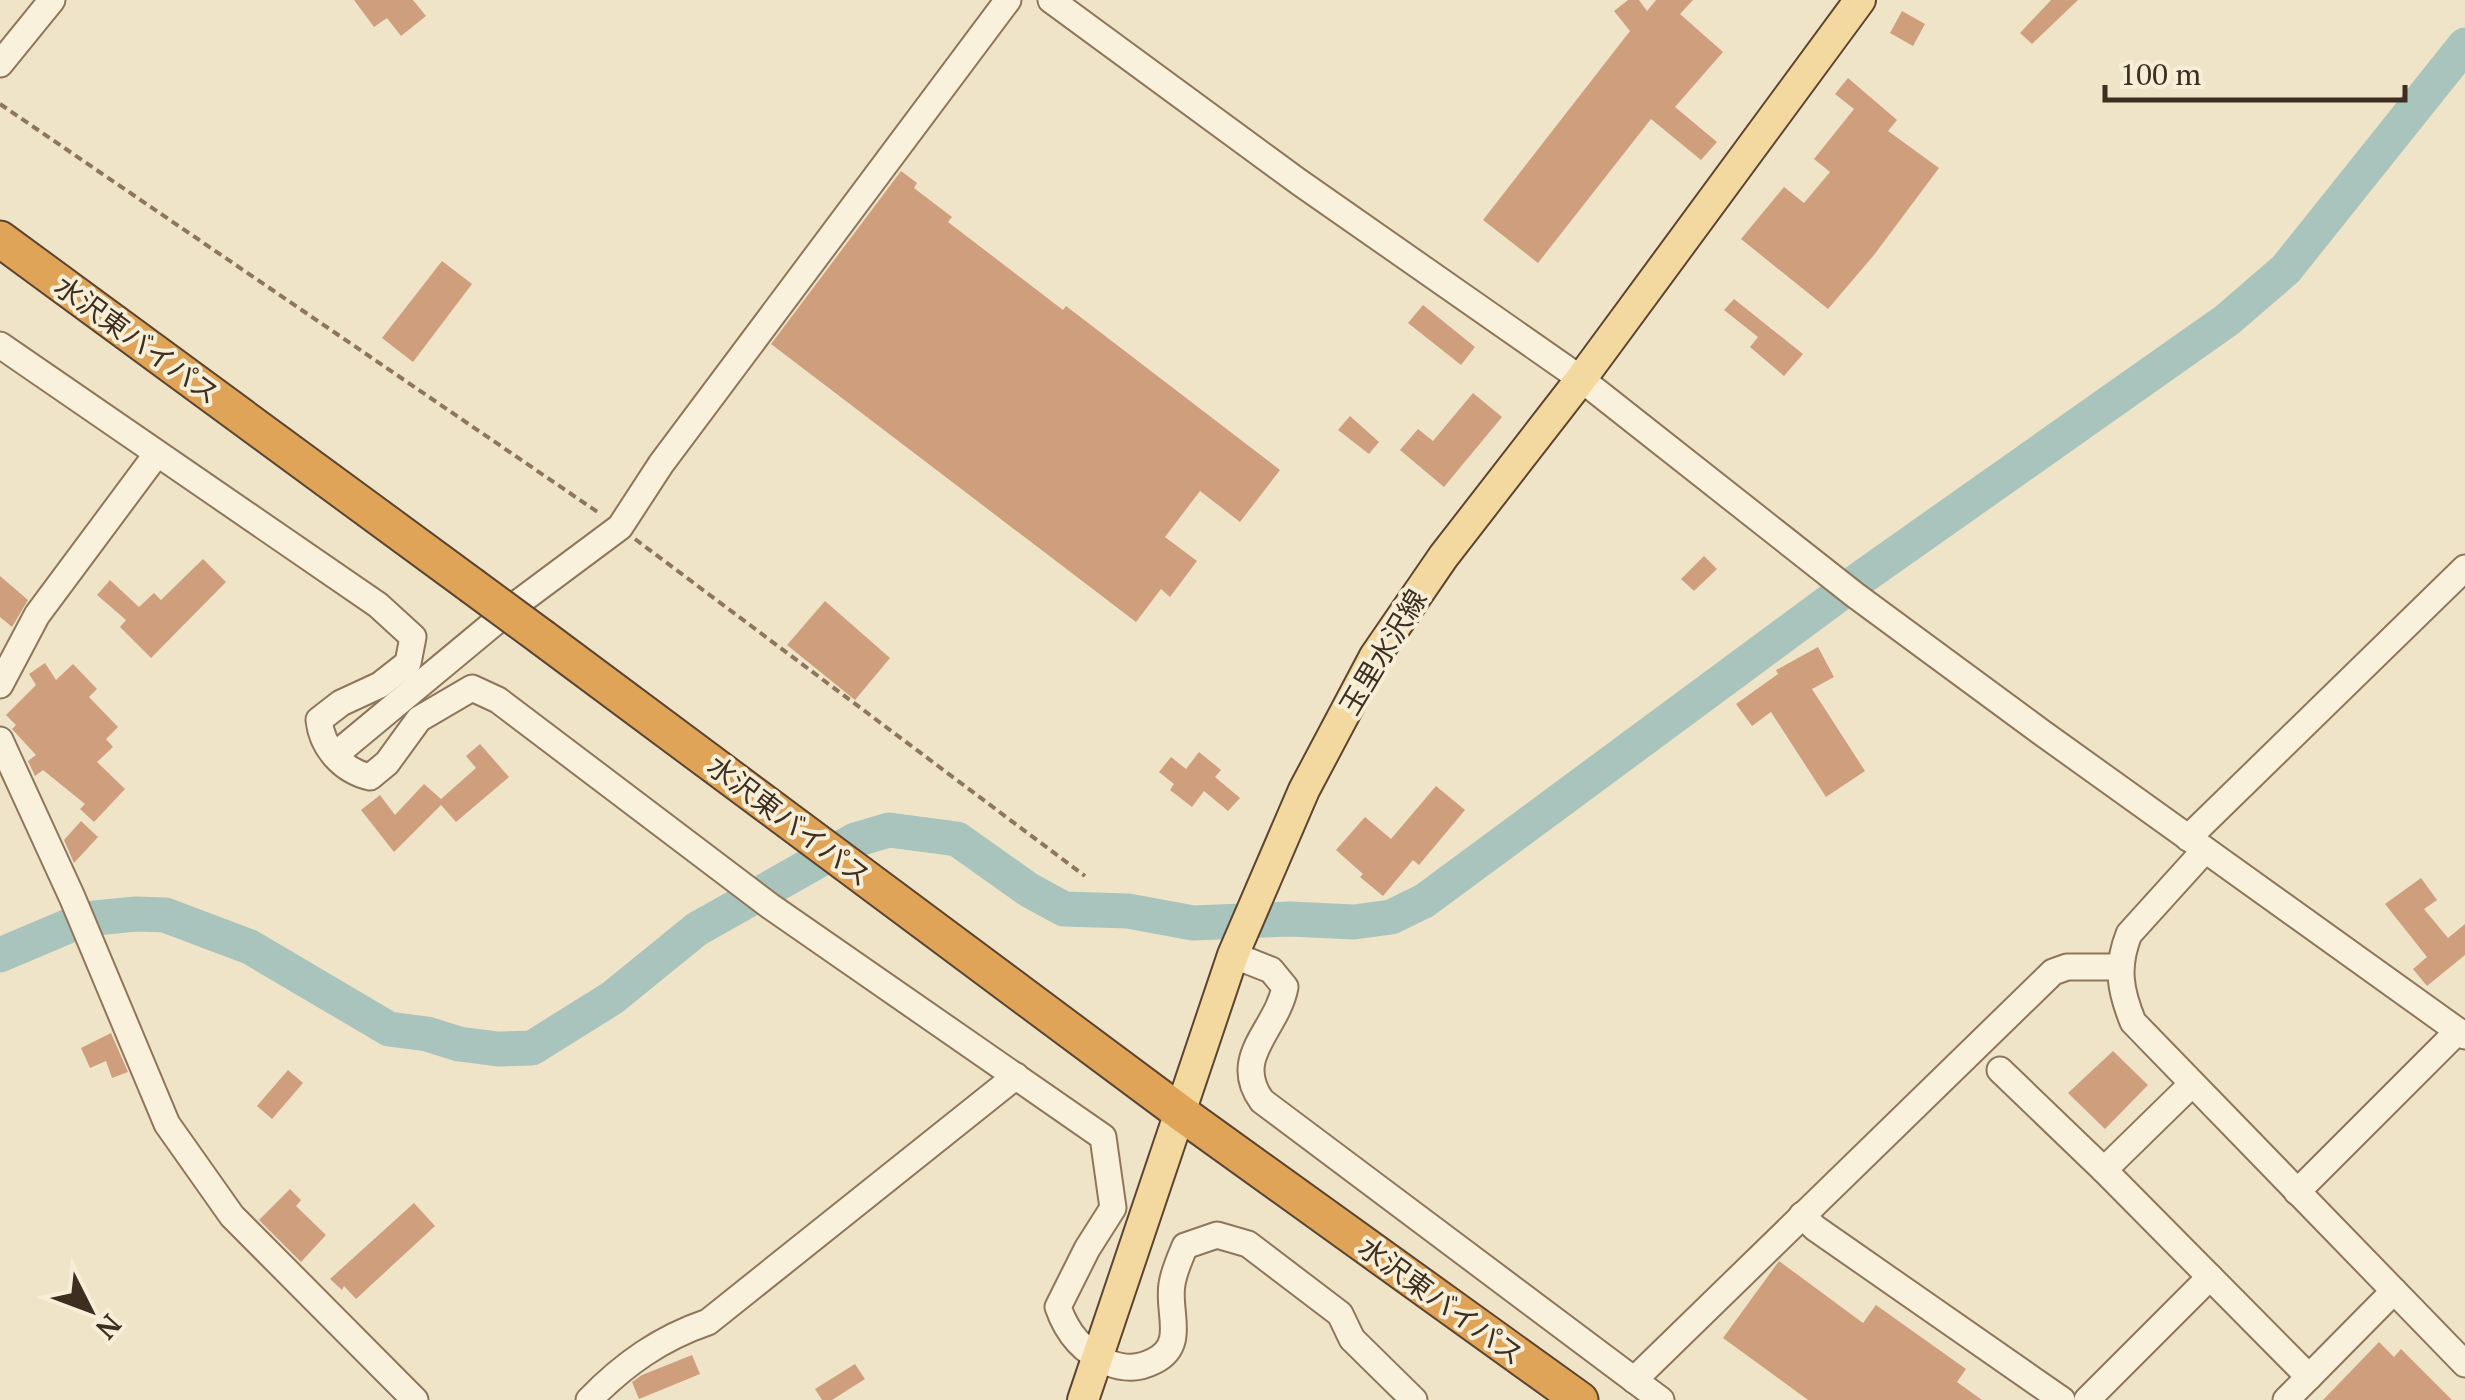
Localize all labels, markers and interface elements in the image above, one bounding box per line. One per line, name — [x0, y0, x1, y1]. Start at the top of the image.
scale bar — [2105, 40, 2405, 102]
text: 100 m — [2120, 54, 2201, 94]
street label: 水沢東バイパス — [47, 267, 227, 412]
street label: 玉里水沢線 — [1331, 582, 1434, 721]
street label: 水沢東バイパス — [700, 747, 878, 894]
street label: 水沢東バイパス — [1351, 1228, 1531, 1373]
north arrow — [40, 1260, 140, 1360]
text: N — [88, 1307, 130, 1347]

